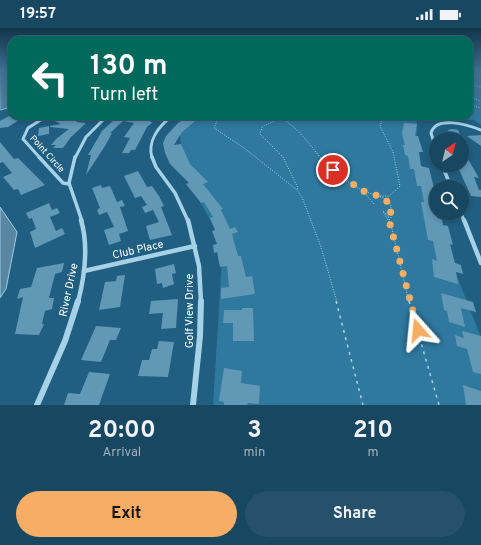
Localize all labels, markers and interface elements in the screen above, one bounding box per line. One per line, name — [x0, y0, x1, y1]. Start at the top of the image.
text: 19:57 — [20, 5, 56, 24]
text: 130 m — [90, 49, 168, 85]
icon: left — [24, 52, 76, 104]
text: Turn left — [90, 84, 158, 107]
north arrow — [429, 132, 469, 172]
map controls — [429, 132, 469, 220]
street label: Point Circle — [27, 133, 67, 175]
pin — [316, 153, 350, 187]
icon: arrive — [322, 159, 344, 181]
button: search — [429, 180, 469, 220]
street label: Club Place — [111, 237, 165, 263]
street label: River Drive — [56, 262, 82, 318]
street label: Golf View Drive — [183, 274, 197, 348]
position arrow — [397, 309, 439, 351]
text: 20:00 — [88, 416, 156, 446]
text: 3 — [247, 416, 262, 446]
text: 210 — [353, 416, 393, 446]
text: Arrival — [102, 445, 141, 461]
text: min — [244, 445, 265, 461]
text: m — [368, 445, 379, 461]
button: Exit — [16, 491, 237, 537]
button: Share — [245, 491, 465, 537]

